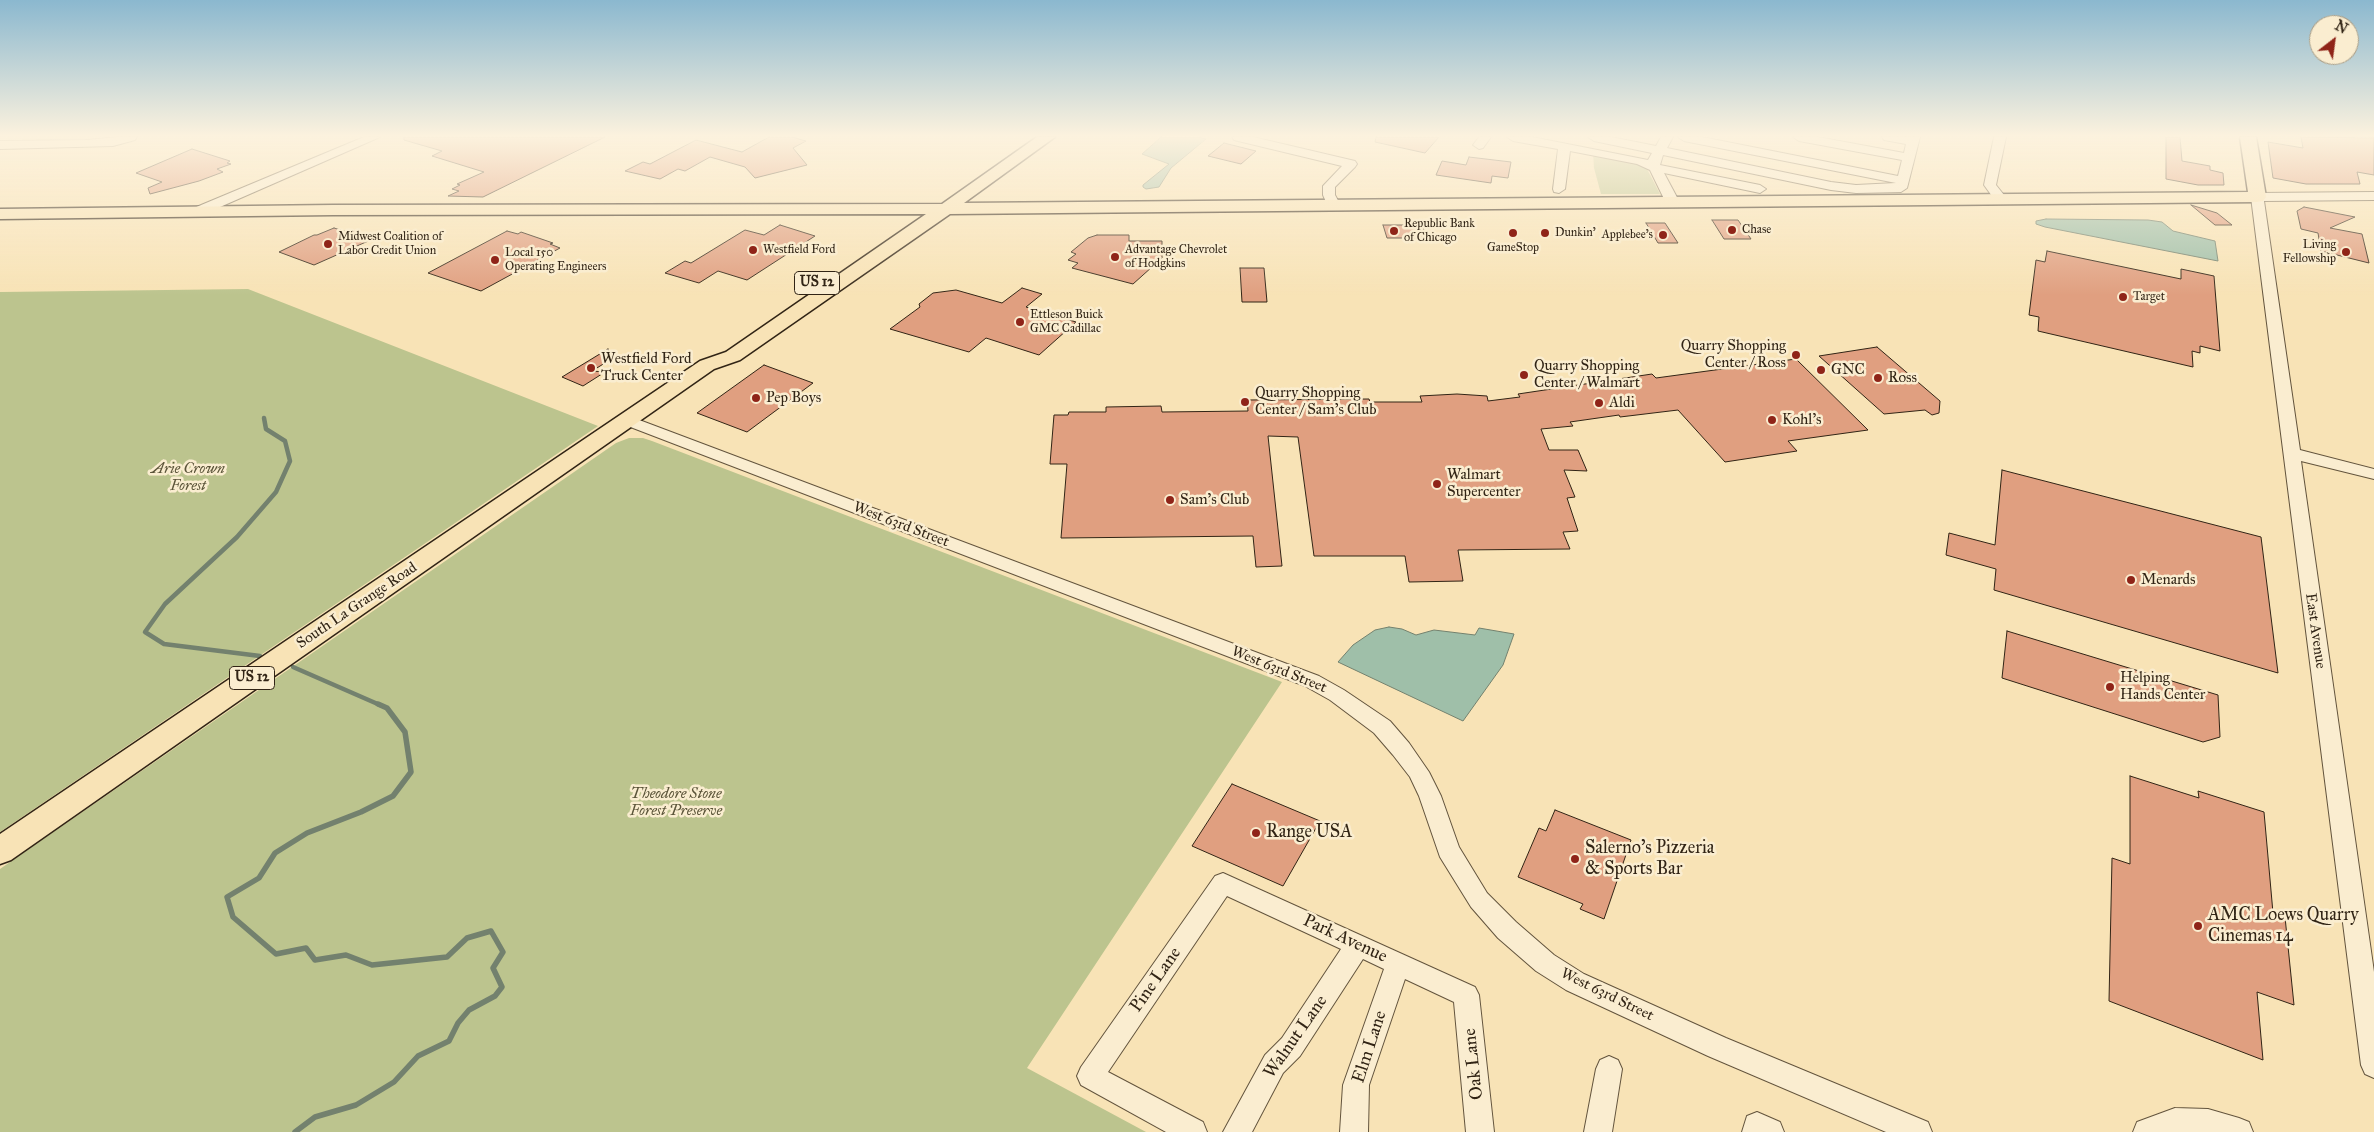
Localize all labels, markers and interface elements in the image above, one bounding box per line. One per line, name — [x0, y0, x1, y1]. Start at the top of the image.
north arrow — [2309, 15, 2359, 65]
text: N — [2332, 17, 2351, 38]
place label: Republic Bank of Chicago — [1404, 217, 1475, 245]
place label: Chase — [1742, 223, 1771, 237]
marker: Chase — [1726, 224, 1738, 236]
marker: Republic Bank of Chicago — [1388, 225, 1400, 237]
place label: Dunkin' — [1555, 226, 1596, 240]
marker: GameStop — [1507, 227, 1519, 239]
marker: Dunkin' — [1539, 227, 1551, 239]
place label: Applebee's — [1602, 228, 1653, 242]
marker: Applebee's — [1657, 229, 1669, 241]
place label: Midwest Coalition of Labor Credit Union — [338, 230, 442, 258]
marker: Midwest Coalition of Labor Credit Union — [322, 238, 334, 250]
place label: Living Fellowship — [2283, 238, 2336, 266]
place label: GameStop — [1487, 241, 1539, 255]
place label: Westfield Ford — [763, 243, 835, 257]
place label: Advantage Chevrolet of Hodgkins — [1125, 243, 1227, 271]
marker: Westfield Ford — [747, 244, 759, 256]
place label: Local 150 Operating Engineers — [505, 246, 606, 274]
marker: Living Fellowship — [2340, 246, 2352, 258]
marker: Advantage Chevrolet of Hodgkins — [1109, 251, 1121, 263]
marker: Local 150 Operating Engineers — [489, 254, 501, 266]
road number: US 12 — [794, 272, 840, 294]
place label: Target — [2133, 290, 2165, 304]
marker: Target — [2117, 291, 2129, 303]
place label: Ettleson Buick GMC Cadillac — [1030, 308, 1103, 336]
marker: Ettleson Buick GMC Cadillac — [1014, 316, 1026, 328]
place label: Quarry Shopping Center / Ross — [1681, 337, 1786, 372]
marker: Quarry Shopping Center / Ross — [1790, 349, 1802, 361]
place label: Westfield Ford Truck Center — [601, 350, 692, 385]
place label: Quarry Shopping Center / Walmart — [1534, 357, 1640, 392]
place label: GNC — [1831, 361, 1865, 379]
marker: Westfield Ford Truck Center — [585, 362, 597, 374]
marker: GNC — [1815, 364, 1827, 376]
marker: Quarry Shopping Center / Walmart — [1518, 369, 1530, 381]
place label: Ross — [1888, 369, 1917, 387]
marker: Ross — [1872, 372, 1884, 384]
place label: Quarry Shopping Center / Sam's Club — [1255, 384, 1377, 419]
place label: Pep Boys — [766, 389, 821, 407]
marker: Pep Boys — [750, 392, 762, 404]
place label: Aldi — [1609, 394, 1635, 412]
marker: Quarry Shopping Center / Sam's Club — [1239, 396, 1251, 408]
marker: Aldi — [1593, 397, 1605, 409]
place label: Kohl's — [1782, 411, 1822, 429]
marker: Kohl's — [1766, 414, 1778, 426]
park label: Arie Crown Forest — [151, 460, 225, 495]
place label: Walmart Supercenter — [1447, 466, 1521, 501]
marker: Walmart Supercenter — [1431, 478, 1443, 490]
place label: Sam's Club — [1180, 491, 1249, 509]
marker: Sam's Club — [1164, 494, 1176, 506]
street label: West 63rd Street — [851, 498, 951, 552]
street label: South La Grange Road — [293, 559, 421, 653]
place label: Menards — [2141, 571, 2196, 589]
marker: Menards — [2125, 574, 2137, 586]
street label: East Avenue — [2301, 592, 2329, 670]
street label: West 63rd Street — [1229, 643, 1329, 697]
road number: US 12 — [230, 666, 274, 690]
place label: Helping Hands Center — [2120, 669, 2205, 704]
marker: Helping Hands Center — [2104, 681, 2116, 693]
park label: Theodore Stone Forest Preserve — [630, 785, 722, 820]
place label: Range USA — [1266, 822, 1352, 844]
marker: Range USA — [1250, 827, 1262, 839]
place label: Salerno's Pizzeria & Sports Bar — [1585, 838, 1714, 881]
marker: Salerno's Pizzeria & Sports Bar — [1569, 853, 1581, 865]
place label: AMC Loews Quarry Cinemas 14 — [2208, 905, 2359, 948]
street label: Park Avenue — [1299, 910, 1391, 968]
marker: AMC Loews Quarry Cinemas 14 — [2192, 920, 2204, 932]
street label: Pine Lane — [1126, 943, 1186, 1017]
street label: West 63rd Street — [1558, 965, 1656, 1025]
street label: Walnut Lane — [1260, 991, 1332, 1083]
street label: Elm Lane — [1348, 1008, 1392, 1086]
street label: Oak Lane — [1460, 1027, 1488, 1101]

